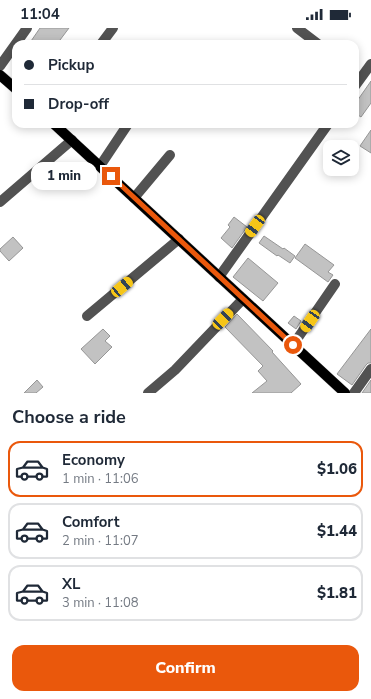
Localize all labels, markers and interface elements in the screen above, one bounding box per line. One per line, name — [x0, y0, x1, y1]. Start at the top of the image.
text: 11:04 — [20, 4, 60, 24]
text: Pickup — [48, 55, 94, 75]
text: Drop-off — [48, 94, 109, 114]
map controls — [323, 140, 359, 176]
button: layers — [323, 140, 359, 176]
callout: 1 min — [31, 162, 97, 190]
text: 1 min — [47, 167, 81, 185]
route end — [102, 167, 120, 185]
car — [243, 213, 267, 239]
car — [109, 275, 135, 299]
car — [210, 306, 236, 332]
car — [298, 308, 322, 334]
route start — [284, 336, 302, 354]
text: Choose a ride — [12, 405, 126, 429]
text: Economy — [62, 450, 125, 470]
icon: car — [14, 451, 50, 487]
text: $1.06 — [317, 459, 357, 479]
text: 1 min · 11:06 — [62, 470, 138, 488]
text: Comfort — [62, 512, 119, 532]
icon: car — [14, 513, 50, 549]
text: $1.44 — [317, 521, 357, 541]
text: 2 min · 11:07 — [62, 532, 138, 550]
text: XL — [62, 574, 81, 594]
icon: car — [14, 575, 50, 611]
text: $1.81 — [317, 583, 357, 603]
text: 3 min · 11:08 — [62, 594, 138, 612]
button: Confirm — [12, 645, 359, 691]

